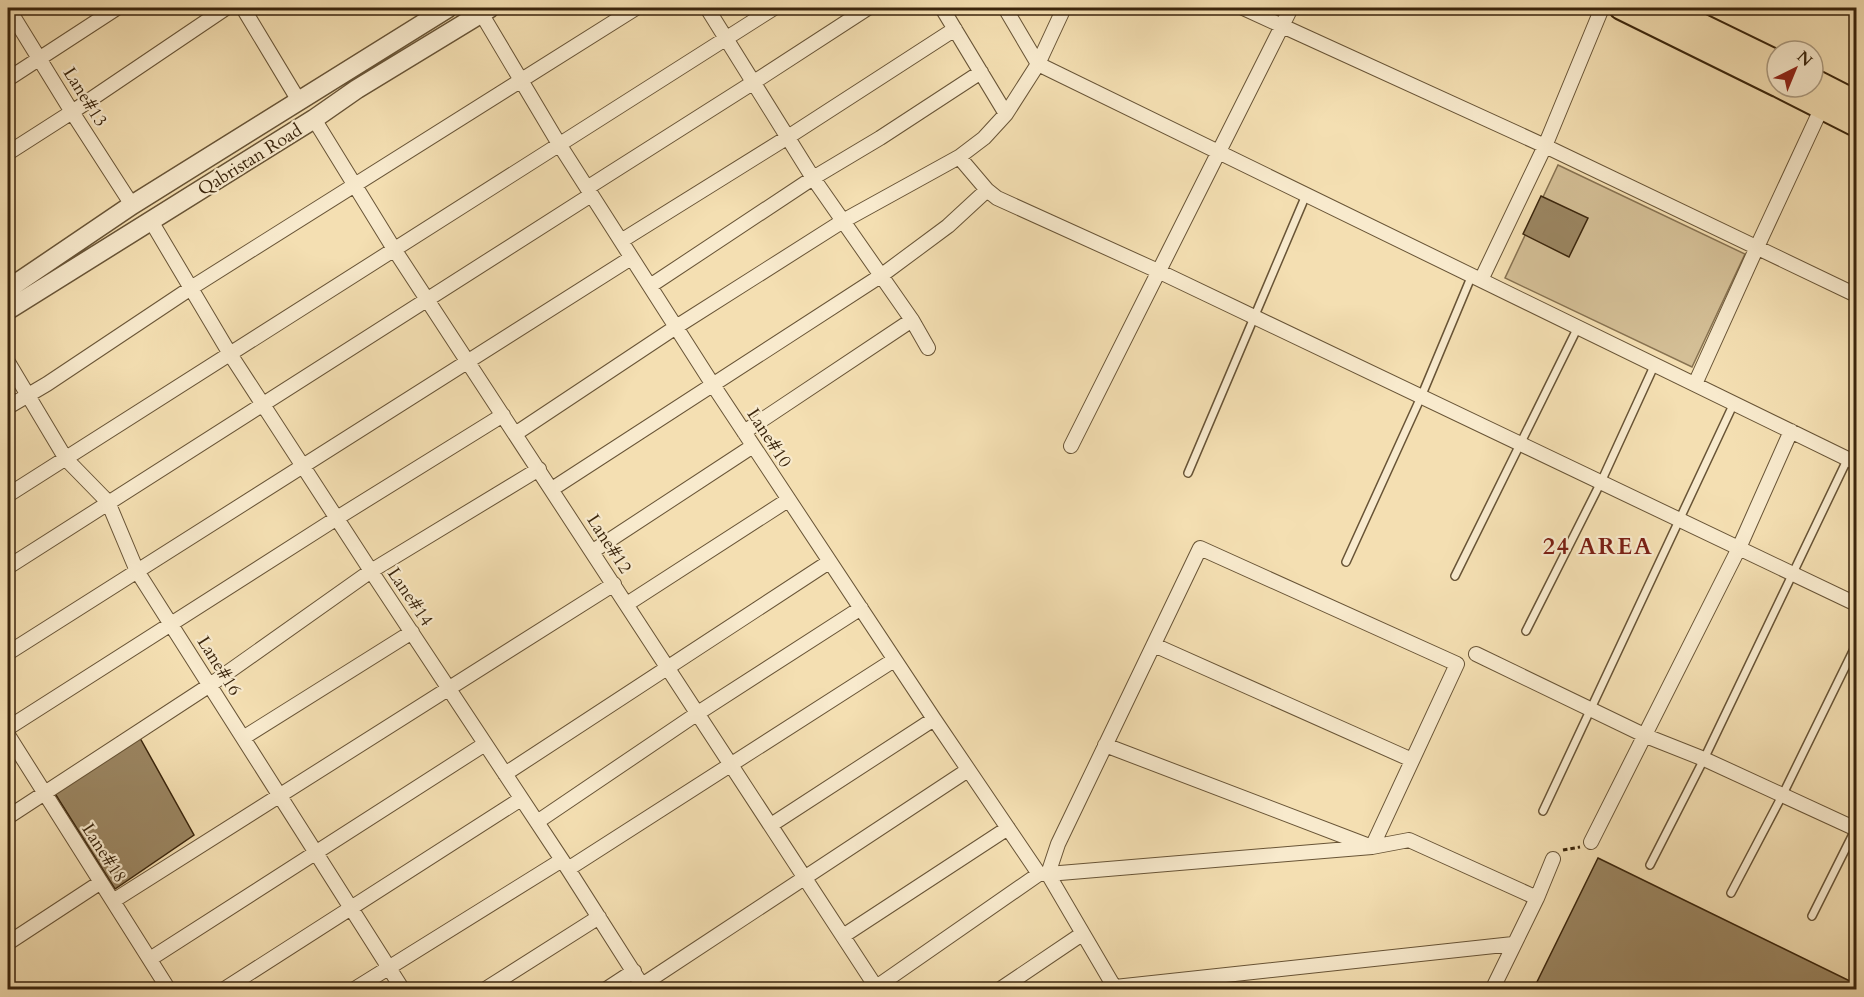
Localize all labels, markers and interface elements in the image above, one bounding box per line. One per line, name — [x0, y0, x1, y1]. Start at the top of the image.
north arrow — [1765, 39, 1825, 99]
text: N — [1792, 46, 1817, 72]
street label: Lane#13 — [57, 62, 113, 132]
street label: Qabristan Road — [193, 118, 307, 202]
street label: Lane#10 — [741, 404, 797, 472]
street label: Lane#12 — [581, 510, 637, 578]
district label: 24 AREA — [1543, 530, 1653, 563]
street label: Lane#14 — [381, 563, 439, 631]
street label: Lane#16 — [191, 631, 247, 701]
street label: Lane#18 — [76, 819, 132, 887]

